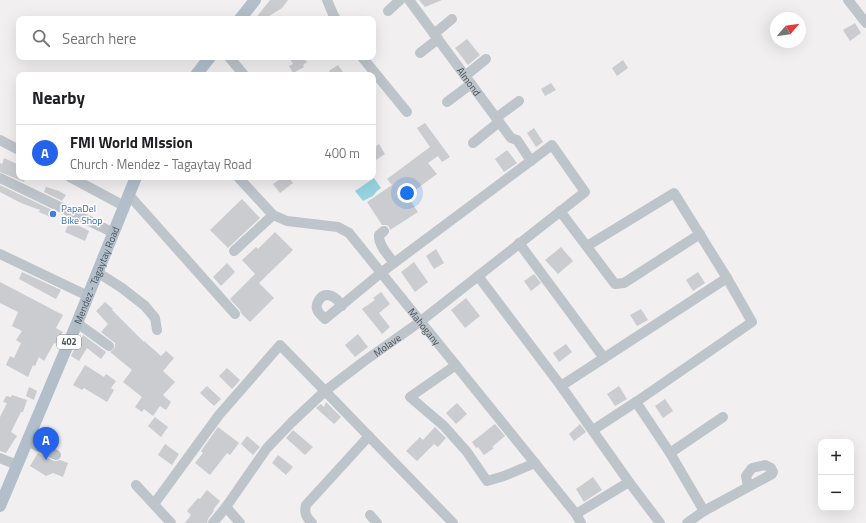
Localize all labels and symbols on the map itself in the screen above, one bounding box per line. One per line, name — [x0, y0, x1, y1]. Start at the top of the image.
north arrow — [770, 12, 806, 48]
street label: Almond — [453, 64, 484, 99]
your location — [397, 183, 417, 203]
place label: PapaDel Bike Shop — [61, 201, 103, 228]
marker: PapaDel Bike Shop — [48, 209, 58, 219]
street label: Mendez - Tagaytay Road — [70, 224, 123, 327]
street label: Mahogany — [404, 305, 444, 349]
street label: Molave — [370, 330, 404, 360]
road number: 402 — [57, 335, 81, 349]
pin: A — [33, 427, 59, 460]

